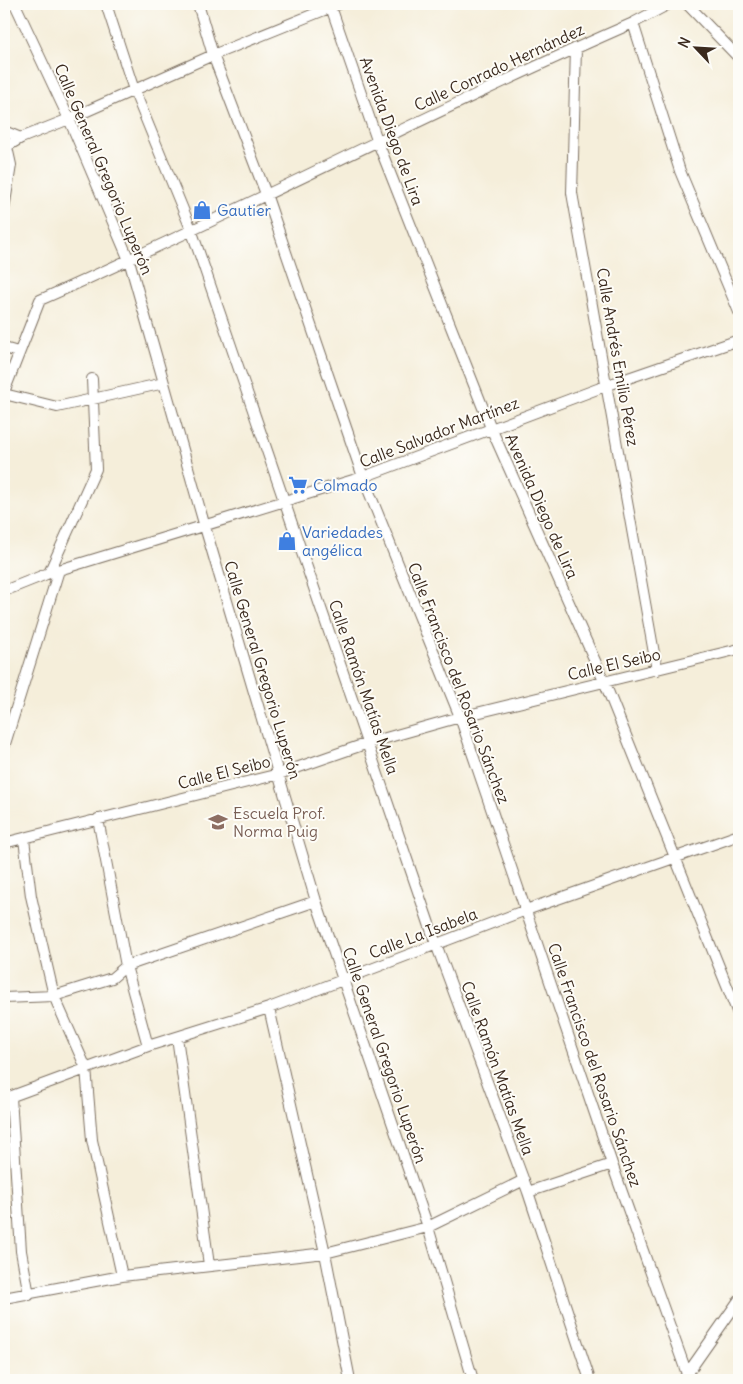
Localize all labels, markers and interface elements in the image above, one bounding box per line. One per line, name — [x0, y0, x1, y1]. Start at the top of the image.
street label: Calle Conrado Hernández — [411, 19, 587, 115]
north arrow — [670, 22, 720, 72]
text: N — [674, 34, 694, 51]
street label: Avenida Diego de Lira — [356, 54, 428, 208]
street label: Calle General Gregorio Luperón — [50, 60, 158, 278]
shop icon: Gautier — [191, 199, 213, 221]
place label: Gautier — [217, 200, 272, 220]
street label: Calle Andrés Emilio Pérez — [592, 266, 644, 448]
street label: Calle Salvador Martínez — [356, 392, 522, 472]
street label: Avenida Diego de Lira — [501, 430, 583, 582]
supermarket icon: Colmado — [287, 474, 309, 496]
place label: Colmado — [313, 475, 377, 495]
place label: Variedades angélica — [302, 522, 383, 560]
shop icon: Variedades angélica — [276, 530, 298, 552]
street label: Calle General Gregorio Luperón — [220, 558, 306, 782]
street label: Calle Francisco del Rosario Sánchez — [404, 560, 514, 807]
street label: Calle Ramón Matías Mella — [325, 597, 403, 777]
street label: Calle El Seibo — [566, 644, 662, 684]
street label: Calle El Seibo — [176, 751, 272, 793]
place label: Escuela Prof. Norma Puig — [233, 803, 325, 841]
school or university icon: Escuela Prof. Norma Puig — [207, 811, 229, 833]
street label: Calle La Isabela — [366, 903, 480, 963]
street label: Calle Francisco del Rosario Sánchez — [544, 940, 646, 1190]
street label: Calle General Gregorio Luperón — [339, 944, 431, 1166]
street label: Calle Ramón Matías Mella — [457, 978, 539, 1158]

